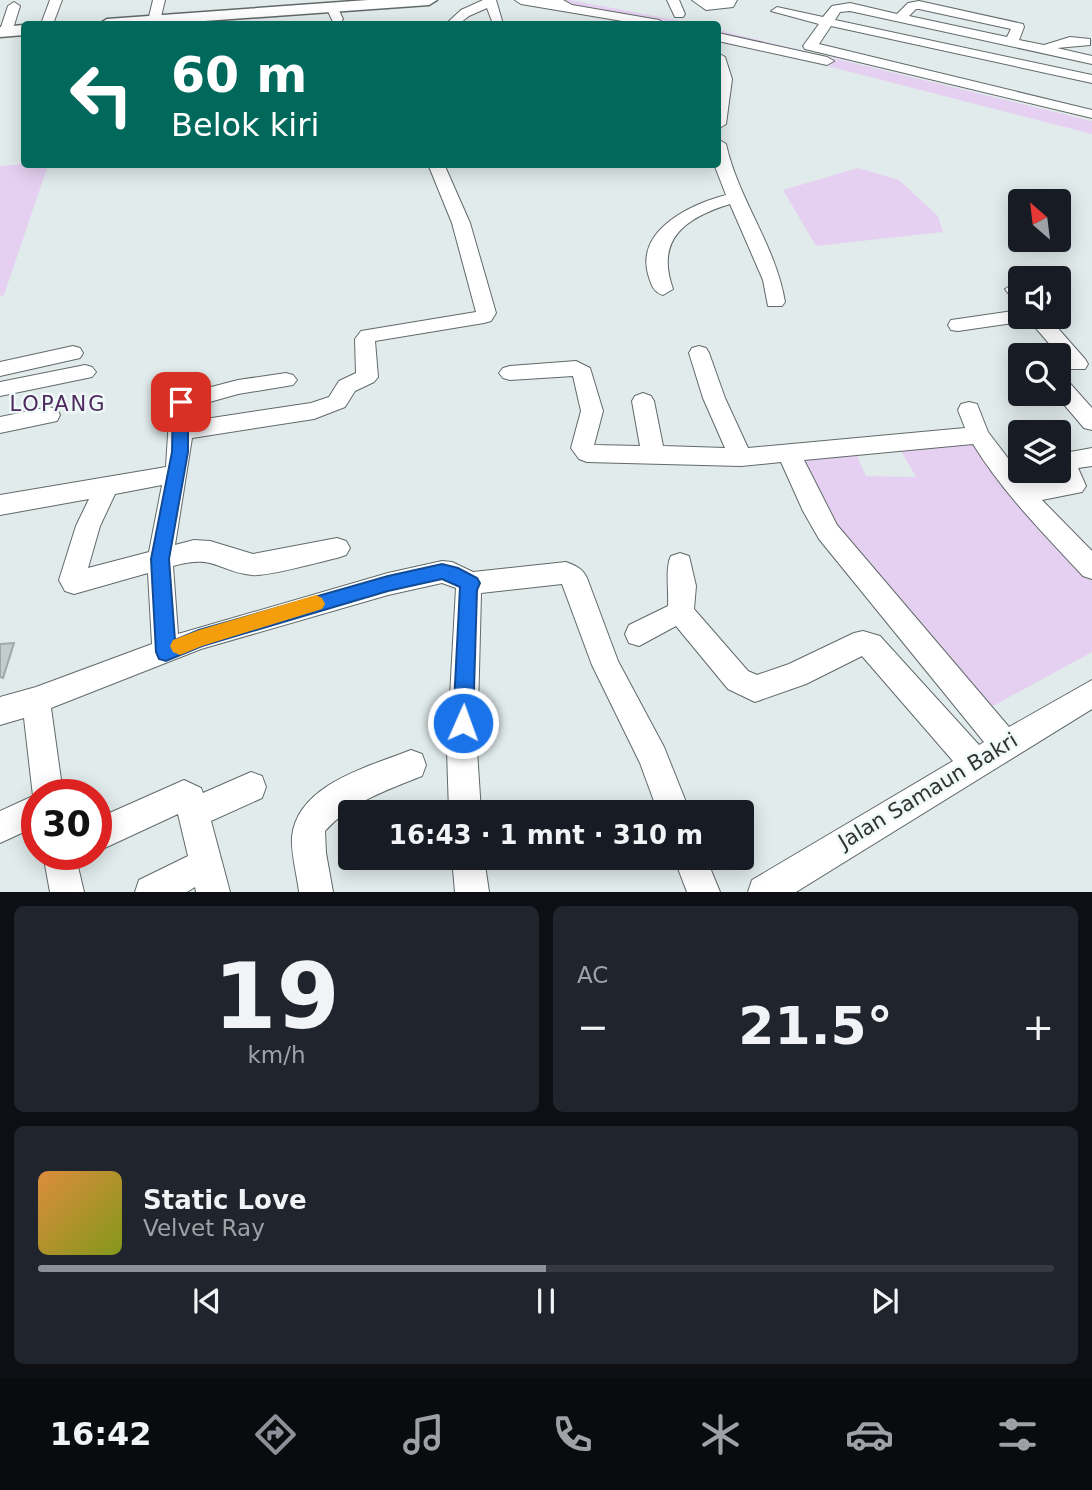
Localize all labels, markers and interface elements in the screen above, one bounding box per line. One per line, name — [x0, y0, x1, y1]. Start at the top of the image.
text: 60 m — [171, 47, 307, 104]
icon: left — [56, 49, 147, 140]
text: Belok kiri — [171, 106, 319, 144]
north arrow — [1008, 189, 1071, 252]
map controls — [1008, 189, 1071, 483]
button: sound — [1008, 266, 1071, 329]
button: search — [1008, 343, 1071, 406]
pin — [151, 372, 211, 432]
icon: arrive — [162, 383, 200, 421]
district label: LOPANG — [9, 392, 107, 416]
button: layers — [1008, 420, 1071, 483]
position arrow — [426, 686, 500, 760]
street label: Jalan Samaun Bakri — [832, 728, 1022, 855]
speed limit sign: 30 — [21, 779, 112, 870]
text: 16:43 · 1 mnt · 310 m — [389, 820, 703, 850]
text: 19 — [213, 944, 340, 1049]
text: AC — [577, 962, 608, 988]
text: 21.5° — [738, 996, 893, 1056]
text: − — [577, 1005, 609, 1049]
text: + — [1022, 1005, 1054, 1049]
text: km/h — [247, 1042, 306, 1068]
text: Static Love — [143, 1185, 307, 1215]
text: Velvet Ray — [143, 1215, 265, 1241]
icon: previous — [188, 1282, 226, 1320]
icon: pause — [527, 1282, 565, 1320]
icon: next — [866, 1282, 904, 1320]
icon: directions — [251, 1410, 300, 1459]
icon: music — [399, 1410, 448, 1459]
icon: phone — [548, 1410, 597, 1459]
icon: climate — [696, 1410, 745, 1459]
icon: car — [845, 1410, 894, 1459]
icon: filters — [993, 1410, 1042, 1459]
text: 16:42 — [50, 1415, 152, 1453]

